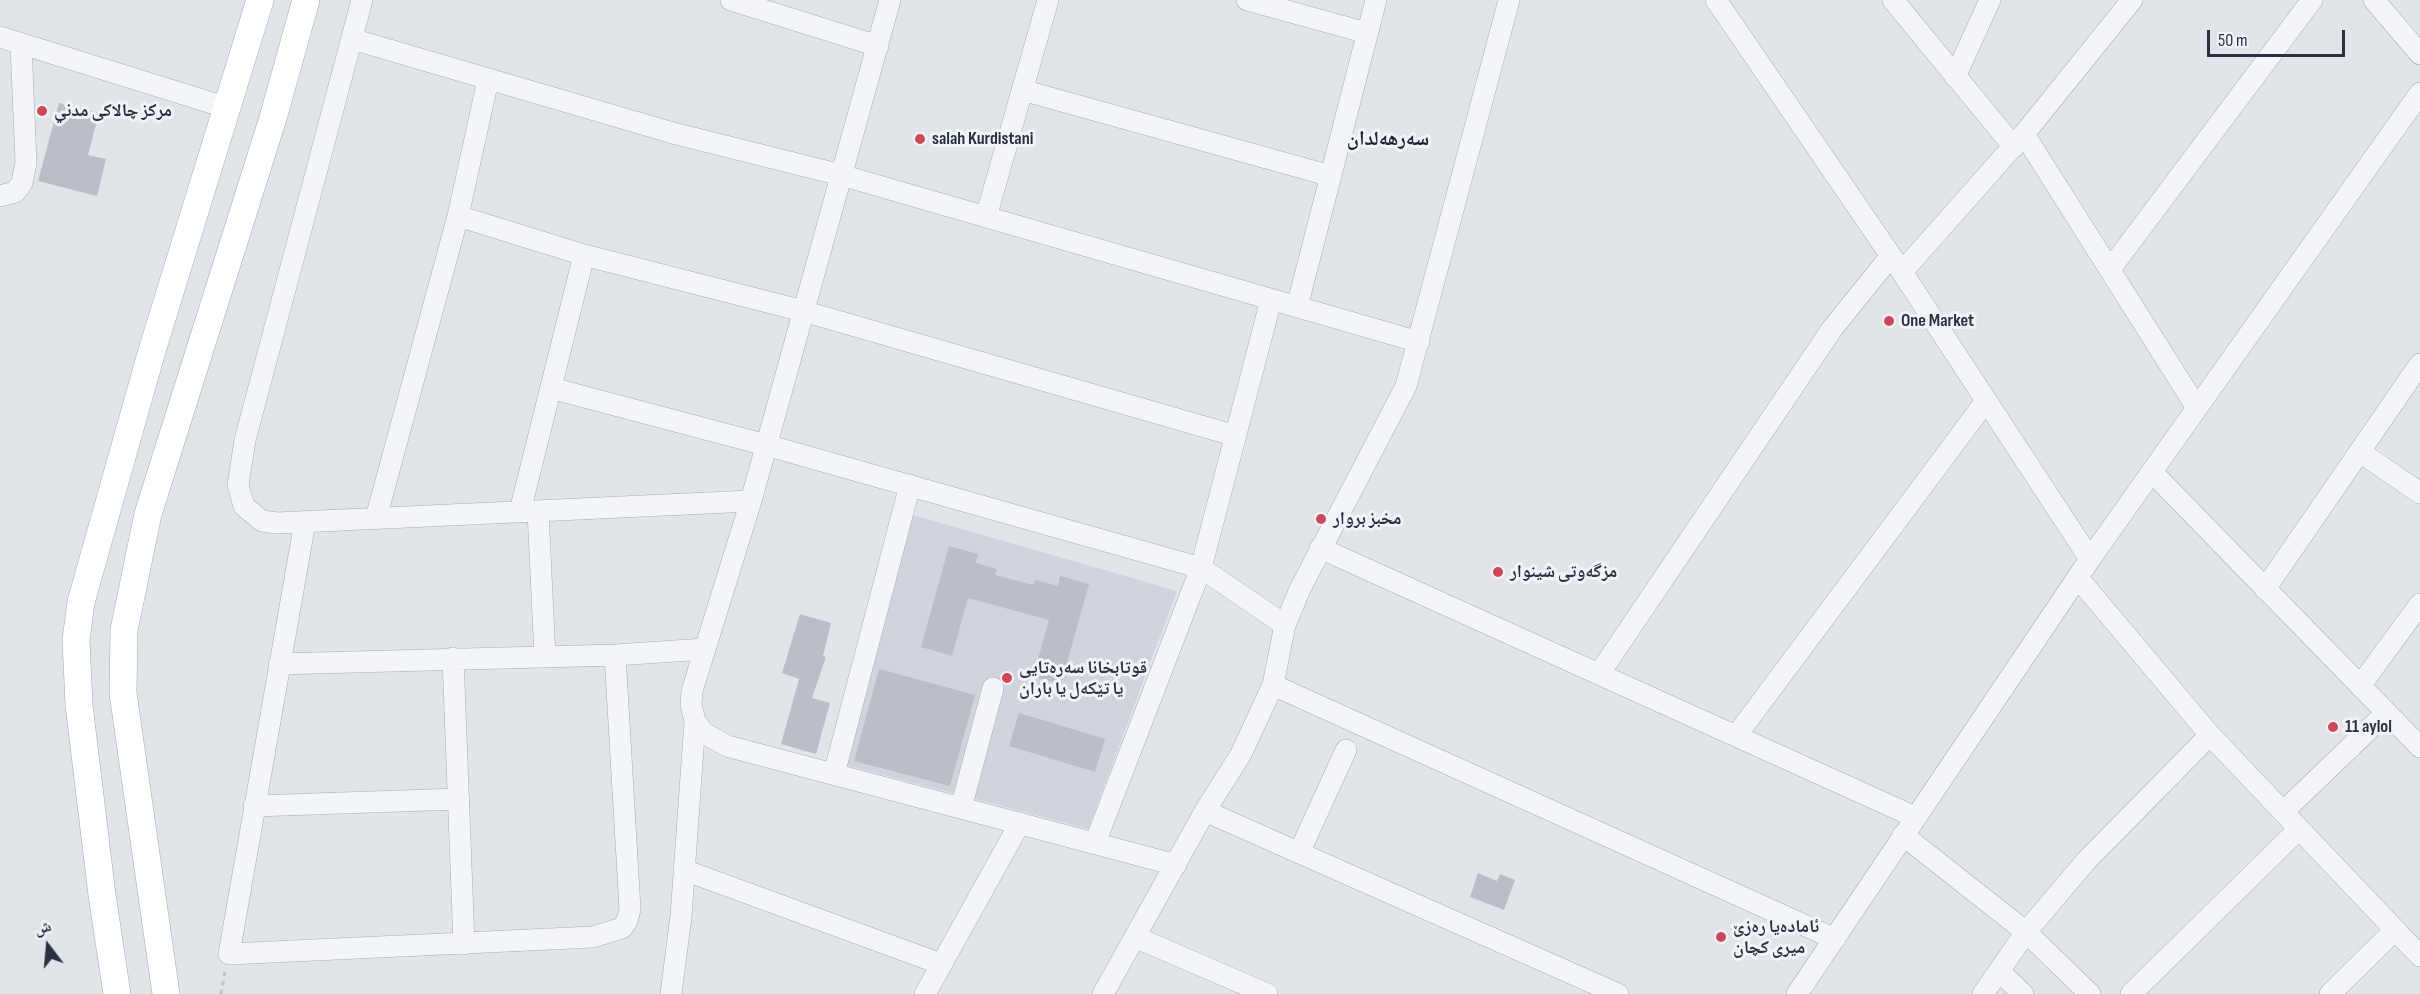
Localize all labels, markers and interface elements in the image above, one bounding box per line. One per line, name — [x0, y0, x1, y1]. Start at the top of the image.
scale bar — [2210, 18, 2348, 56]
text: 50 m — [2218, 30, 2248, 51]
place label: مركز چالاکى مدني — [54, 100, 172, 122]
marker: مركز چالاکى مدني — [35, 104, 49, 118]
place label: salah Kurdistani — [932, 128, 1033, 150]
district label: سەرهەلدان — [1347, 128, 1429, 152]
marker: salah Kurdistani — [913, 132, 927, 146]
place label: One Market — [1901, 310, 1974, 332]
marker: One Market — [1882, 314, 1896, 328]
place label: مخبز بروار — [1333, 508, 1401, 530]
marker: مخبز بروار — [1314, 512, 1328, 526]
place label: مزگەوتی شينوار — [1510, 561, 1617, 583]
marker: مزگەوتی شينوار — [1491, 565, 1505, 579]
place label: قوتابخانا سەرەتایی یا تێکەل یا باران — [1019, 657, 1147, 700]
marker: قوتابخانا سەرەتایی یا تێکەل یا باران — [1000, 671, 1014, 685]
place label: 11 aylol — [2345, 716, 2392, 738]
marker: 11 aylol — [2326, 720, 2340, 734]
north arrow — [18, 916, 78, 976]
place label: ئامادەيا رەزێ ميرى كچان — [1733, 916, 1819, 958]
text: ش — [32, 917, 54, 940]
marker: ئامادەيا رەزێ ميرى كچان — [1714, 930, 1728, 944]

